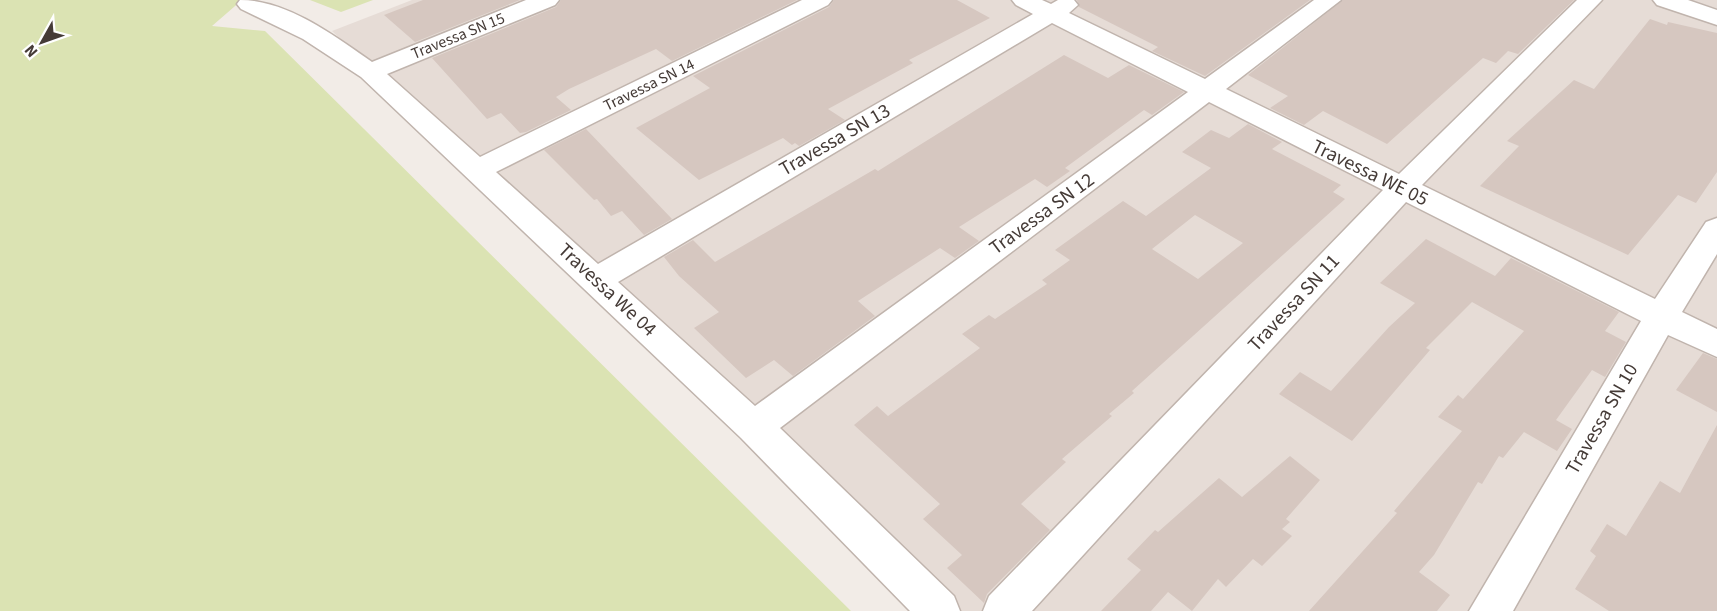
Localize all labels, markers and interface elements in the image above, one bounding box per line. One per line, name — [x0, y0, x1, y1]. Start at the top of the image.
street label: Travessa SN 15 — [408, 7, 508, 65]
north arrow — [12, 12, 72, 72]
text: N — [19, 40, 43, 62]
street label: Travessa SN 14 — [600, 53, 698, 117]
street label: Travessa SN 13 — [774, 97, 896, 183]
street label: Travessa WE 05 — [1307, 133, 1433, 213]
street label: Travessa SN 12 — [984, 166, 1100, 262]
street label: Travessa We 04 — [551, 237, 663, 343]
street label: Travessa SN 11 — [1242, 248, 1346, 358]
street label: Travessa SN 10 — [1559, 358, 1645, 480]

